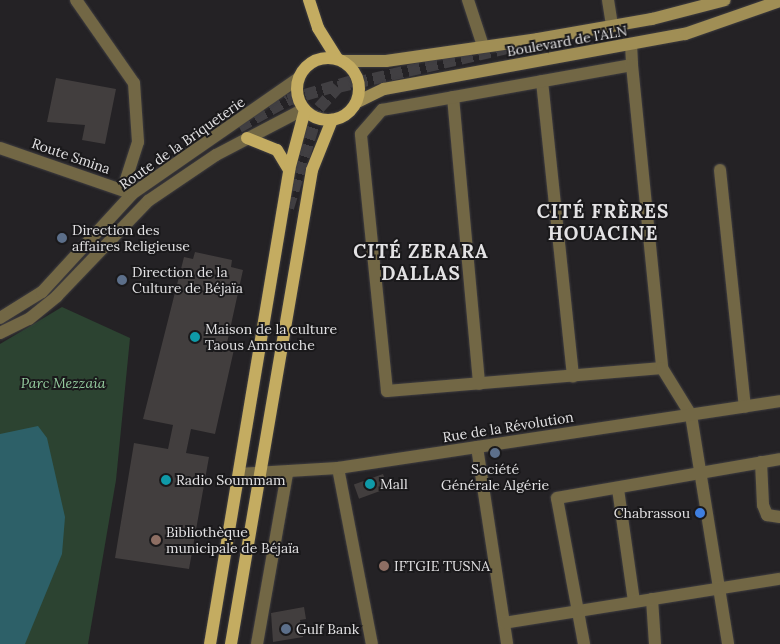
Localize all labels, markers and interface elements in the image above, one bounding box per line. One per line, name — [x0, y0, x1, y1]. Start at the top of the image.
street label: Boulevard de l'ALN — [505, 22, 629, 60]
street label: Route de la Briqueterie — [116, 93, 248, 193]
street label: Route Smina — [30, 135, 112, 177]
district label: CITÉ FRÈRES HOUACINE — [535, 201, 671, 245]
place label: Direction des affaires Religieuse — [72, 222, 190, 254]
marker: Direction des affaires Religieuse — [56, 232, 68, 244]
district label: CITÉ ZERARA DALLAS — [352, 241, 490, 285]
place label: Direction de la Culture de Béjaïa — [132, 264, 243, 296]
marker: Direction de la Culture de Béjaïa — [116, 274, 128, 286]
place label: Maison de la culture Taous Amrouche — [205, 321, 337, 354]
marker: Maison de la culture Taous Amrouche — [189, 331, 201, 343]
park label: Parc Mezzaia — [21, 375, 105, 391]
street label: Rue de la Révolution — [441, 408, 575, 446]
marker: Société Générale Algérie — [489, 447, 501, 459]
place label: Société Générale Algérie — [441, 461, 549, 494]
place label: Radio Soummam — [176, 472, 285, 488]
marker: Radio Soummam — [160, 474, 172, 486]
place label: Mall — [380, 476, 408, 492]
marker: Mall — [364, 478, 376, 490]
place label: Chabrassou — [614, 505, 690, 521]
marker: Chabrassou — [694, 507, 706, 519]
place label: Bibliothèque municipale de Béjaïa — [166, 524, 299, 556]
marker: Bibliothèque municipale de Béjaïa — [150, 534, 162, 546]
place label: IFTGIE TUSNA — [394, 558, 490, 574]
marker: IFTGIE TUSNA — [378, 560, 390, 572]
place label: Gulf Bank — [296, 621, 359, 637]
marker: Gulf Bank — [280, 623, 292, 635]

